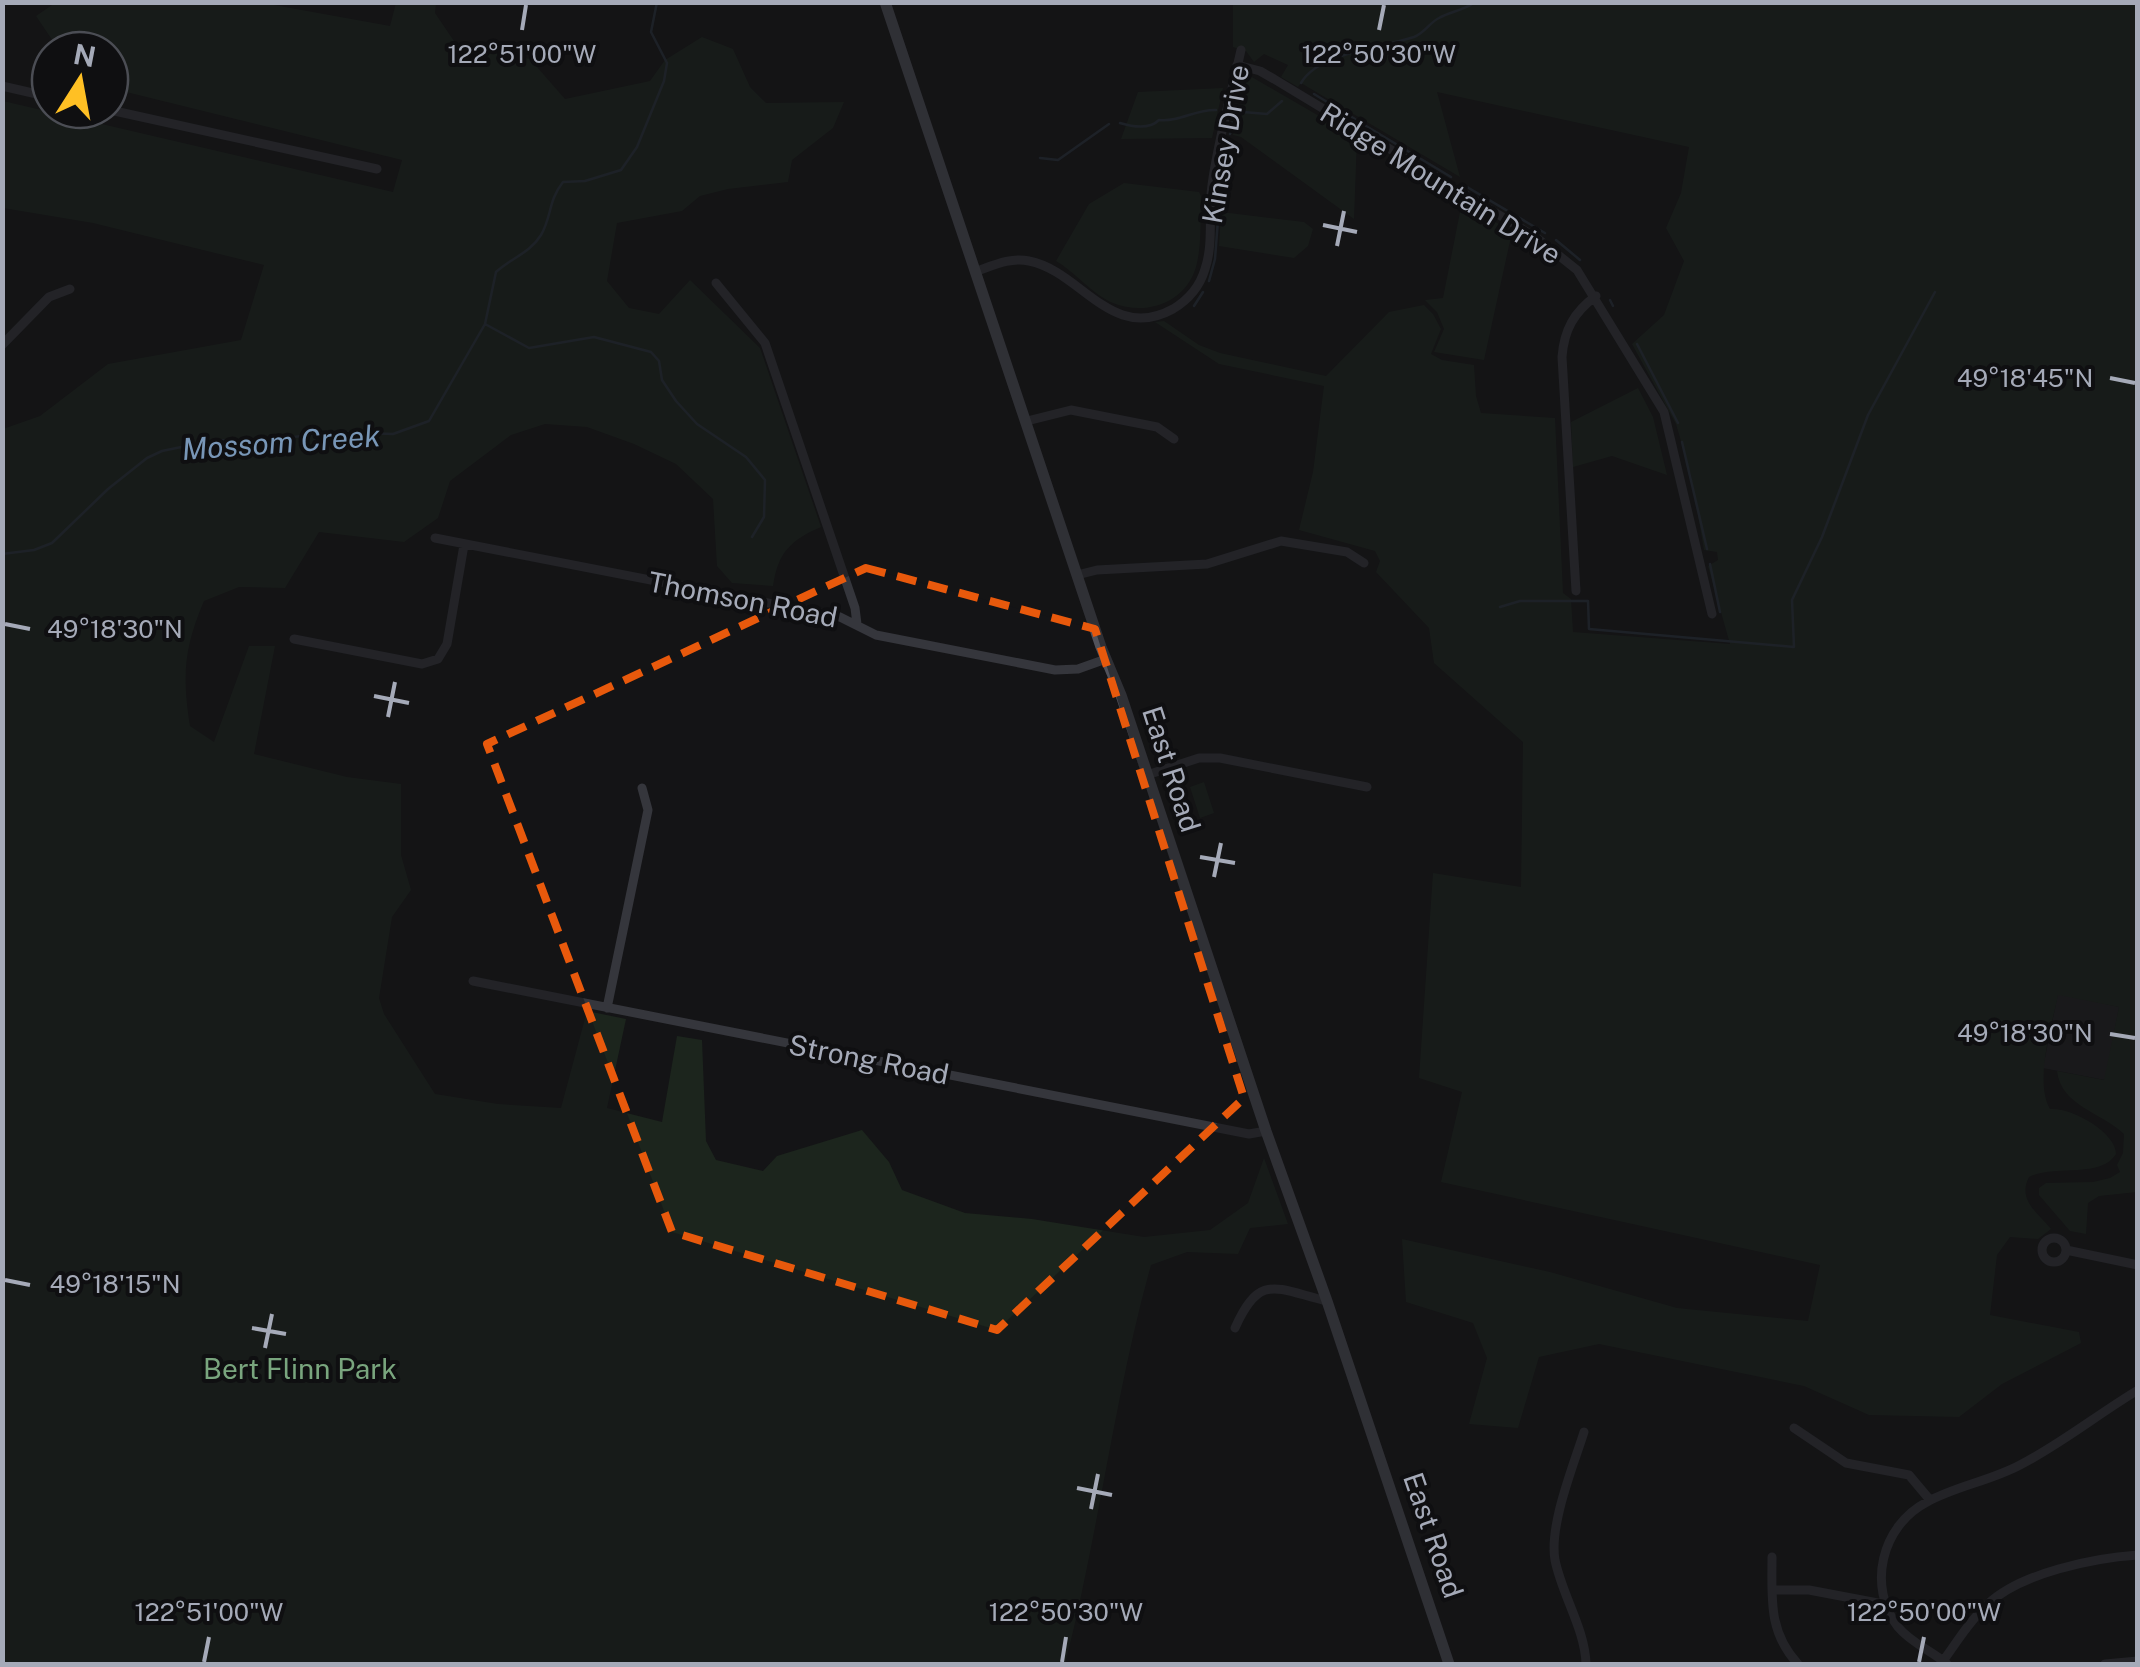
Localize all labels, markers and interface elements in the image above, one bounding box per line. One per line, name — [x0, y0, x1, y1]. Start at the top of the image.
north arrow — [30, 30, 130, 130]
text: N — [71, 37, 99, 73]
text: 122°51'00"W — [448, 39, 597, 69]
text: 122°50'30"W — [1302, 39, 1456, 69]
street label: Kinsey Drive — [1195, 62, 1255, 226]
street label: Ridge Mountain Drive — [1315, 95, 1567, 271]
text: 49°18'45"N — [1957, 363, 2093, 393]
water label: Mossom Creek — [180, 417, 382, 467]
street label: Thomson Road — [646, 564, 840, 634]
text: 49°18'30"N — [47, 614, 183, 644]
street label: East Road — [1136, 702, 1208, 836]
text: 49°18'30"N — [1957, 1018, 2093, 1048]
street label: Strong Road — [786, 1027, 952, 1091]
text: 49°18'15"N — [49, 1269, 181, 1299]
park label: Bert Flinn Park — [203, 1352, 397, 1385]
street label: East Road — [1397, 1468, 1471, 1602]
text: 122°51'00"W — [135, 1597, 284, 1627]
text: 122°50'30"W — [989, 1597, 1143, 1627]
text: 122°50'00"W — [1847, 1597, 2001, 1627]

